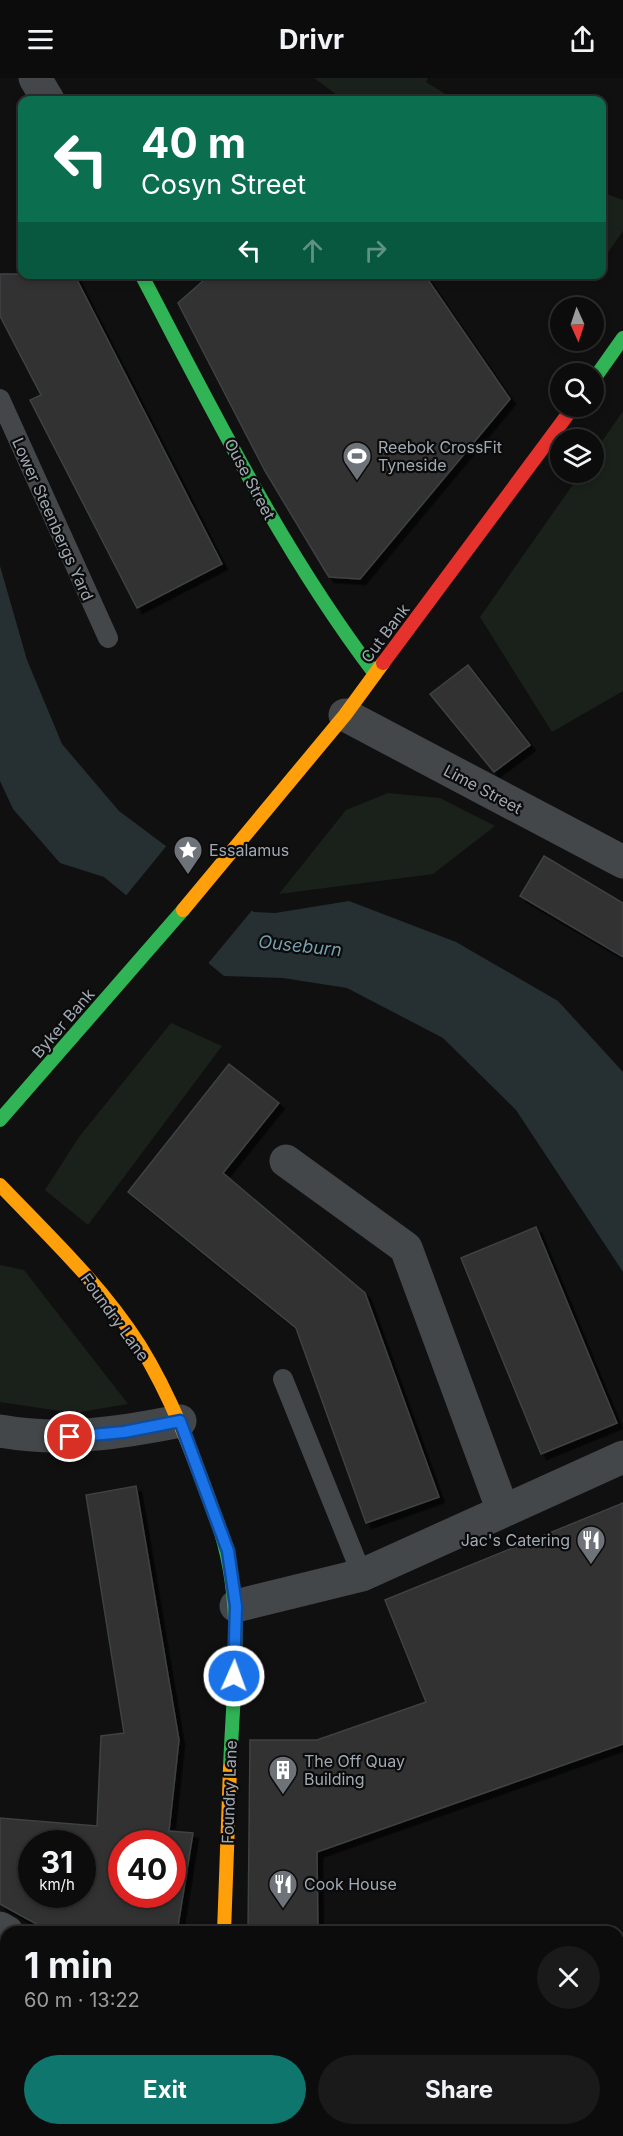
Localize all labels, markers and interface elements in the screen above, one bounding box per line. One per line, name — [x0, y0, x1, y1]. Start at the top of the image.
icon: menu — [24, 23, 57, 56]
text: Drivr — [279, 23, 344, 56]
icon: share — [566, 23, 599, 56]
text: 40 m — [141, 117, 246, 168]
icon: left — [42, 120, 120, 198]
text: Cosyn Street — [141, 168, 306, 201]
icon: left — [233, 234, 266, 267]
icon: ahead — [296, 234, 329, 267]
icon: right — [359, 234, 392, 267]
north arrow — [550, 297, 604, 351]
map controls — [550, 297, 604, 483]
button: search — [550, 363, 604, 417]
button: layers — [550, 429, 604, 483]
street label: Lower Steenbergs Yard — [8, 434, 98, 604]
street label: Ouse Street — [220, 435, 280, 523]
place label: Reebok CrossFit Tyneside — [378, 437, 502, 475]
sports icon: Reebok CrossFit Tyneside — [341, 440, 373, 482]
street label: Cut Bank — [356, 599, 414, 666]
street label: Lime Street — [440, 760, 526, 818]
place icon: Essalamus — [172, 834, 204, 876]
place label: Essalamus — [209, 840, 289, 860]
water label: Ouseburn — [257, 931, 343, 960]
street label: Byker Bank — [27, 984, 99, 1062]
street label: Foundry Lane — [76, 1269, 154, 1365]
pin — [44, 1411, 95, 1462]
icon: arrive — [53, 1420, 86, 1453]
restaurant icon: Jac's Catering — [575, 1524, 607, 1566]
place label: Jac's Catering — [461, 1530, 570, 1550]
position arrow — [202, 1644, 266, 1708]
street label: Foundry Lane — [217, 1740, 241, 1844]
place label: The Off Quay Building — [304, 1751, 405, 1789]
building icon: The Off Quay Building — [267, 1754, 299, 1796]
speed limit sign: 40 — [108, 1830, 186, 1908]
text: 31 — [41, 1844, 73, 1880]
restaurant icon: Cook House — [267, 1868, 299, 1910]
place label: Cook House — [304, 1874, 397, 1894]
text: km/h — [39, 1875, 75, 1894]
text: 1 min — [24, 1943, 113, 1987]
button: close — [537, 1946, 600, 2009]
text: 60 m · 13:22 — [24, 1988, 140, 2012]
button: Exit — [24, 2055, 306, 2124]
button: Share — [318, 2055, 600, 2124]

